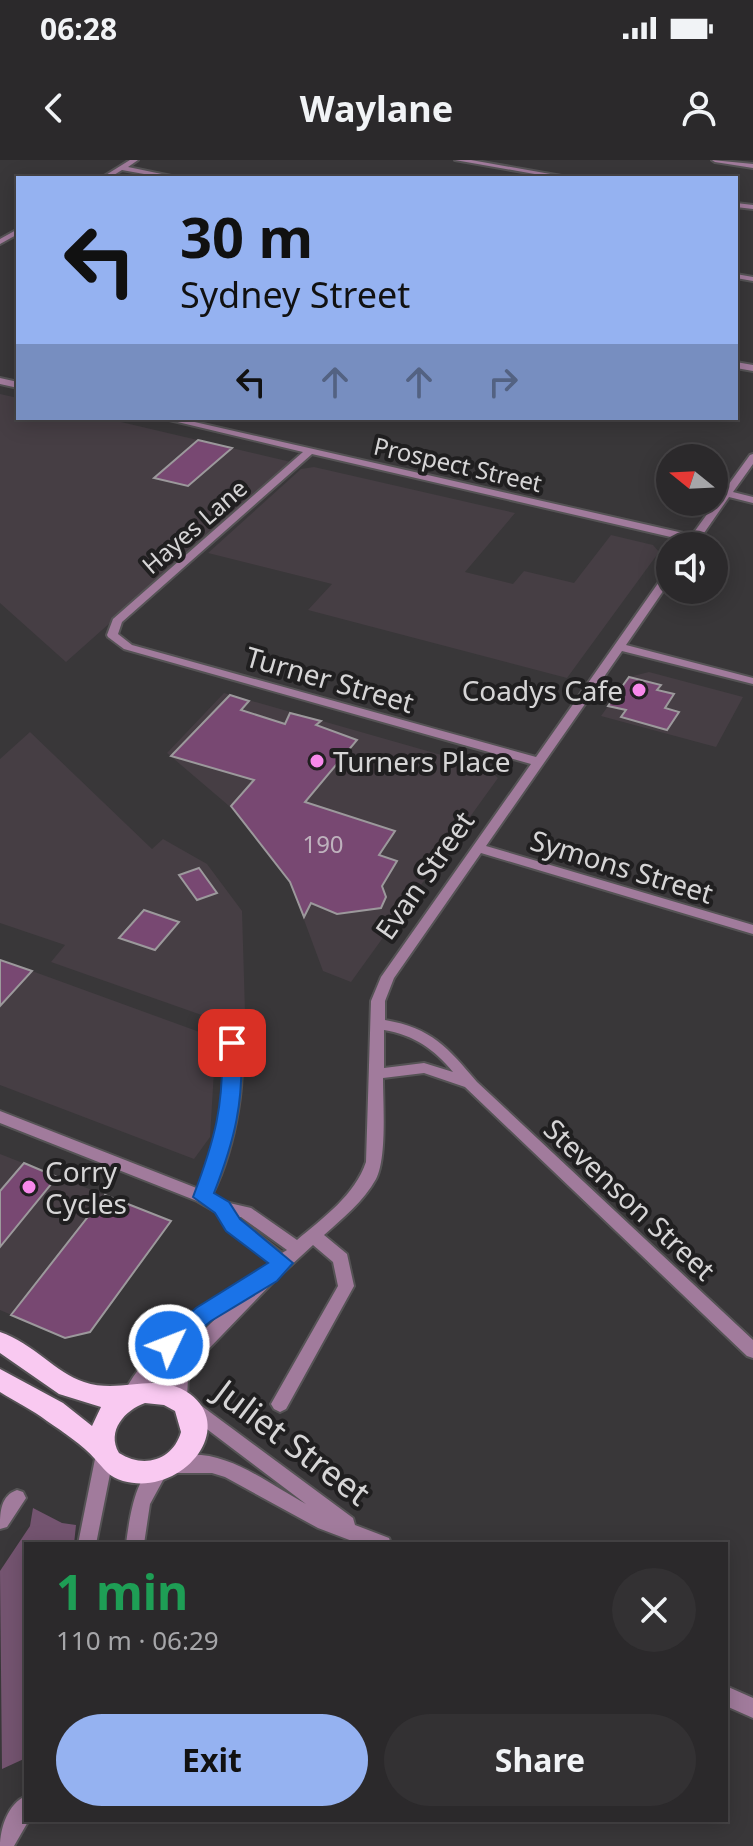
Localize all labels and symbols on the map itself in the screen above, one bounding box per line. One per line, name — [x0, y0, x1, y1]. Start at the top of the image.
street label: Prospect Street — [371, 429, 546, 499]
north arrow — [656, 444, 728, 516]
street label: Hayes Lane — [134, 471, 254, 581]
street label: Turner Street — [242, 637, 418, 721]
place label: Coadys Cafe — [462, 671, 623, 709]
marker: Coadys Cafe — [630, 681, 648, 699]
place label: Turners Place — [333, 742, 511, 780]
marker: Turners Place — [308, 752, 326, 770]
street label: Evan Street — [366, 803, 482, 947]
street label: Symons Street — [526, 820, 718, 912]
house number: 190 — [302, 827, 344, 860]
pin — [198, 1009, 266, 1077]
street label: Stevenson Street — [536, 1110, 724, 1288]
place label: Corry Cycles — [45, 1152, 127, 1222]
marker: Corry Cycles — [20, 1178, 38, 1196]
position arrow — [127, 1303, 211, 1387]
street label: Juliet Street — [204, 1367, 380, 1515]

